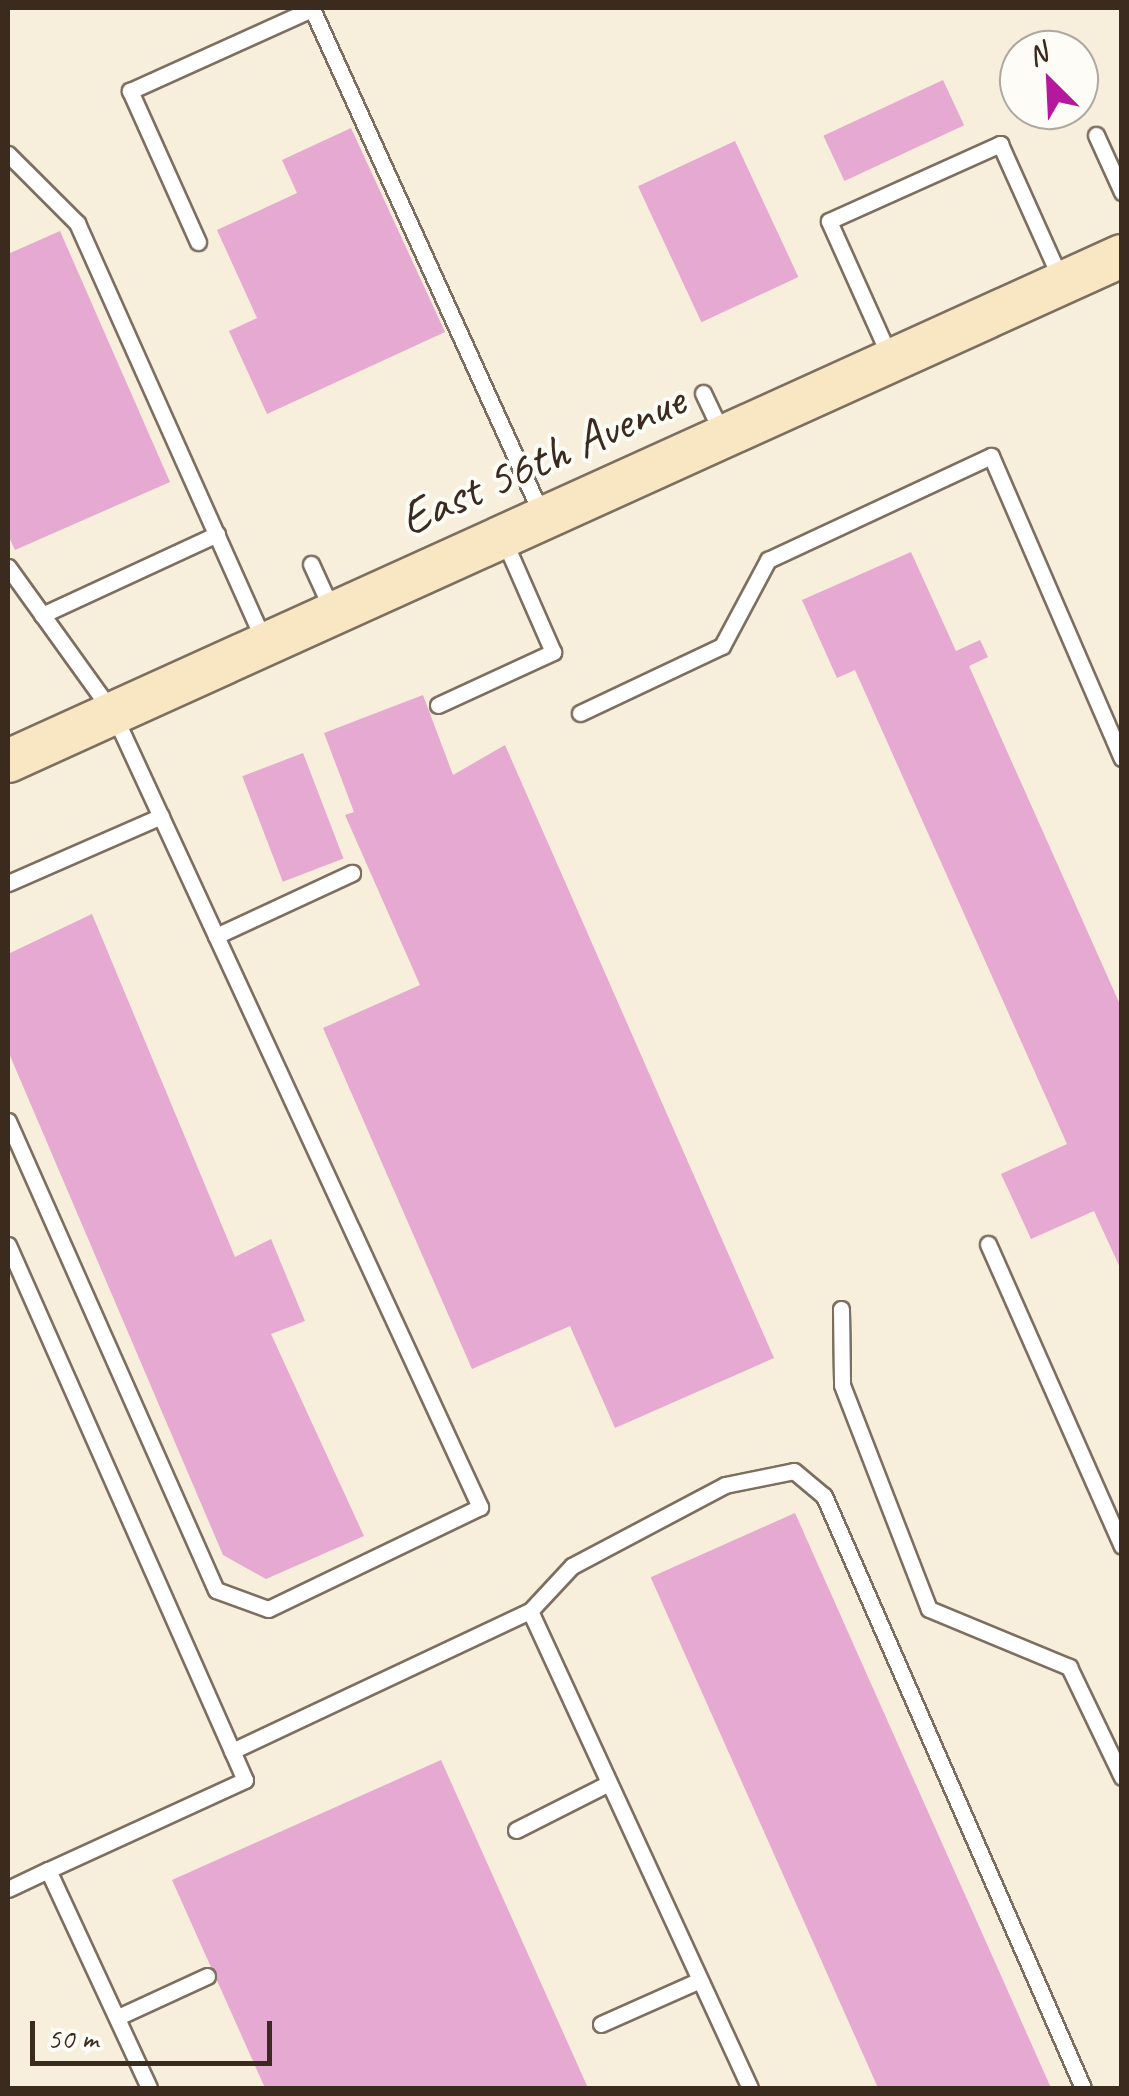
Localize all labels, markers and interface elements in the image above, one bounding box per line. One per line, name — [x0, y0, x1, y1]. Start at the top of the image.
north arrow — [999, 30, 1099, 130]
text: N — [1022, 34, 1052, 73]
street label: East 56th Avenue — [390, 370, 694, 548]
scale bar — [35, 2001, 278, 2063]
text: 50 m — [47, 2019, 98, 2057]

